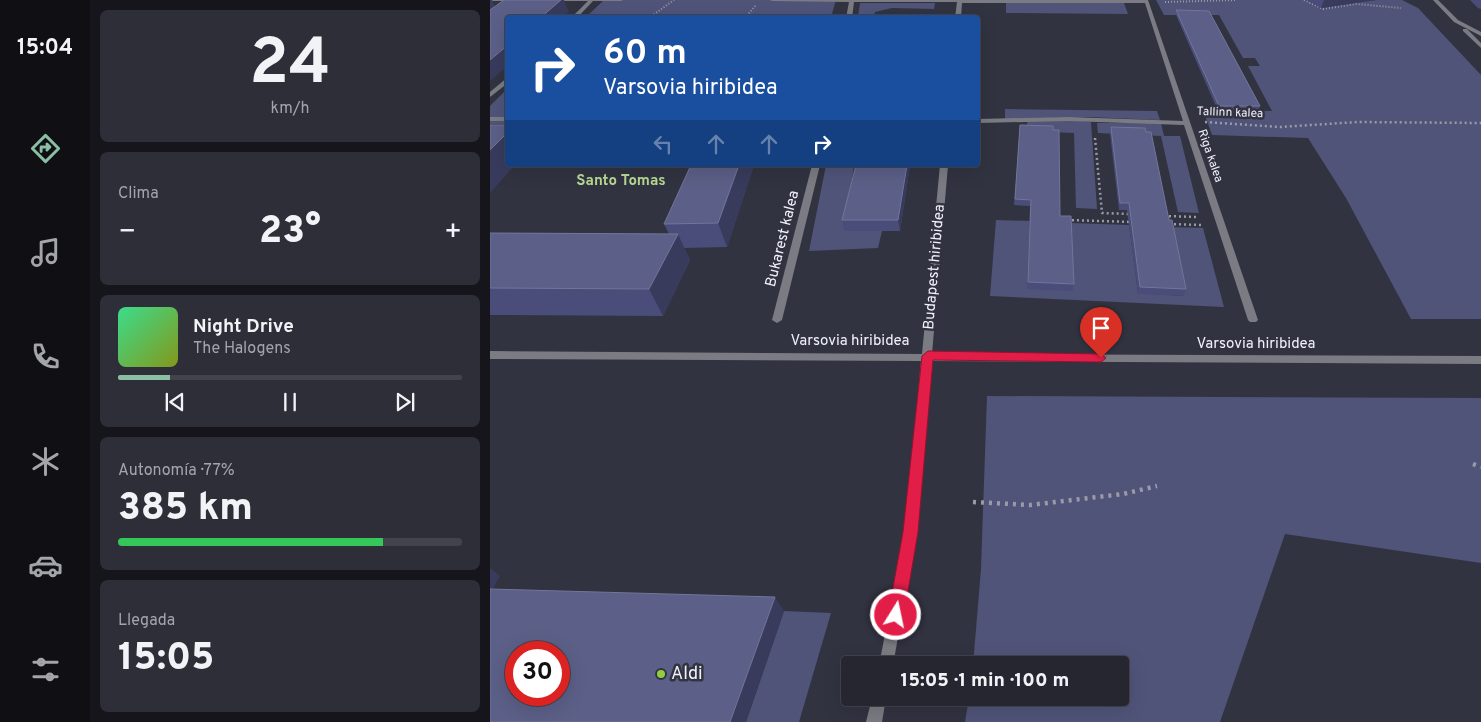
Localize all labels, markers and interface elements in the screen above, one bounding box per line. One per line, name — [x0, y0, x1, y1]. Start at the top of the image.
text: 24 — [249, 25, 331, 107]
text: 60 m — [603, 32, 687, 76]
text: 15:04 — [17, 35, 73, 62]
icon: right — [520, 35, 585, 100]
text: Varsovia hiribidea — [603, 75, 777, 102]
text: km/h — [271, 99, 309, 119]
street label: Tallinn kalea — [1196, 104, 1264, 122]
street label: Riga kalea — [1193, 127, 1227, 185]
icon: left — [649, 130, 677, 158]
icon: ahead — [702, 130, 730, 158]
icon: ahead — [755, 130, 783, 158]
icon: right — [808, 130, 836, 158]
icon: directions — [28, 131, 63, 166]
district label: Santo Tomas — [576, 172, 666, 191]
text: Clima — [118, 184, 159, 204]
street label: Bukarest kalea — [762, 189, 804, 289]
street label: Budapest hiribidea — [920, 203, 950, 331]
text: 23° — [259, 208, 321, 257]
text: − — [118, 215, 136, 251]
text: + — [444, 215, 462, 251]
icon: music — [28, 235, 63, 270]
pin — [1080, 307, 1122, 358]
icon: arrive — [1087, 314, 1115, 342]
text: Night Drive — [193, 315, 294, 339]
street label: Varsovia hiribidea — [791, 332, 909, 351]
street label: Varsovia hiribidea — [1197, 335, 1315, 354]
icon: phone — [28, 339, 63, 374]
text: The Halogens — [193, 339, 291, 359]
icon: previous — [161, 388, 189, 416]
icon: pause — [276, 388, 304, 416]
icon: next — [391, 388, 419, 416]
icon: climate — [28, 444, 63, 479]
text: Autonomía · 77% — [118, 461, 235, 481]
text: 385 km — [118, 485, 253, 534]
icon: car — [28, 548, 63, 583]
position arrow — [869, 588, 921, 640]
text: Llegada — [118, 611, 175, 631]
text: 15:05 — [118, 635, 214, 684]
speed limit sign: 30 — [505, 641, 570, 706]
icon: filters — [28, 652, 63, 687]
place label: Aldi — [671, 663, 703, 686]
marker: Aldi — [655, 668, 667, 680]
text: 15:05 · 1 min · 100 m — [901, 669, 1069, 693]

